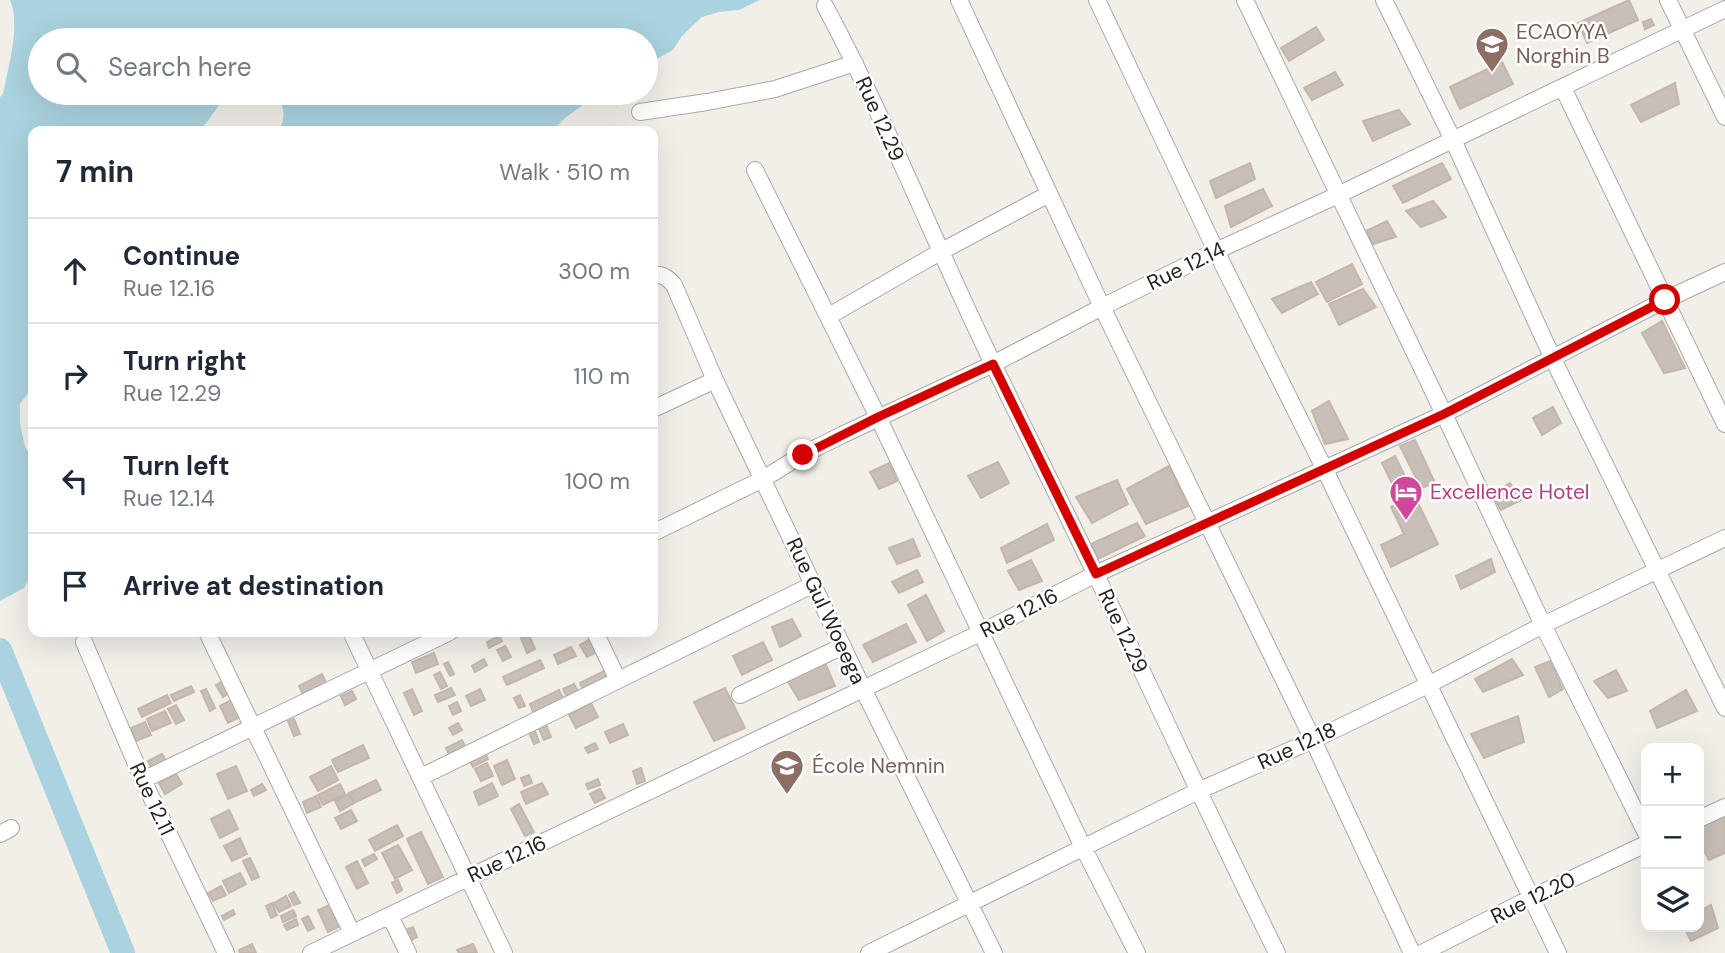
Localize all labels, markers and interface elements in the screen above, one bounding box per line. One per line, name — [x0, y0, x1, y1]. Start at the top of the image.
place label: ECAOYYA Norghin B — [1516, 18, 1610, 70]
school or university icon: ECAOYYA Norghin B — [1473, 25, 1511, 74]
search box — [28, 28, 658, 105]
icon: search — [52, 48, 90, 86]
text: Search here — [108, 50, 251, 84]
street label: Rue 12.29 — [849, 72, 911, 166]
text: 7 min — [56, 152, 134, 191]
text: Walk · 510 m — [499, 157, 630, 187]
street label: Rue 12.14 — [1142, 235, 1230, 297]
text: Continue — [123, 239, 240, 273]
icon: ahead — [56, 252, 94, 290]
text: 300 m — [558, 256, 630, 286]
text: Rue 12.16 — [123, 273, 215, 303]
route start — [1649, 284, 1680, 315]
text: Turn right — [123, 344, 247, 378]
icon: right — [56, 357, 94, 395]
text: 110 m — [573, 361, 630, 391]
text: Rue 12.29 — [123, 378, 221, 408]
route end — [787, 439, 818, 470]
text: Turn left — [123, 449, 230, 483]
icon: left — [56, 462, 94, 500]
text: 100 m — [565, 466, 630, 496]
hotel icon: Excellence Hotel — [1387, 473, 1425, 522]
place label: Excellence Hotel — [1430, 478, 1590, 506]
text: Rue 12.14 — [123, 483, 215, 513]
street label: Rue Gul Woeega — [780, 533, 872, 689]
icon: arrive — [56, 567, 94, 605]
text: Arrive at destination — [123, 569, 384, 603]
street label: Rue 12.16 — [975, 581, 1063, 645]
street label: Rue 12.29 — [1091, 584, 1155, 678]
street label: Rue 12.18 — [1253, 716, 1341, 776]
map controls — [1641, 743, 1704, 932]
button: + — [1641, 743, 1704, 806]
school or university icon: École Nemnin — [768, 747, 806, 796]
place label: École Nemnin — [812, 752, 945, 780]
street label: Rue 12.11 — [123, 758, 181, 840]
button: − — [1641, 806, 1704, 869]
street label: Rue 12.16 — [463, 829, 551, 889]
street label: Rue 12.20 — [1486, 865, 1580, 931]
button: layers — [1641, 869, 1704, 932]

